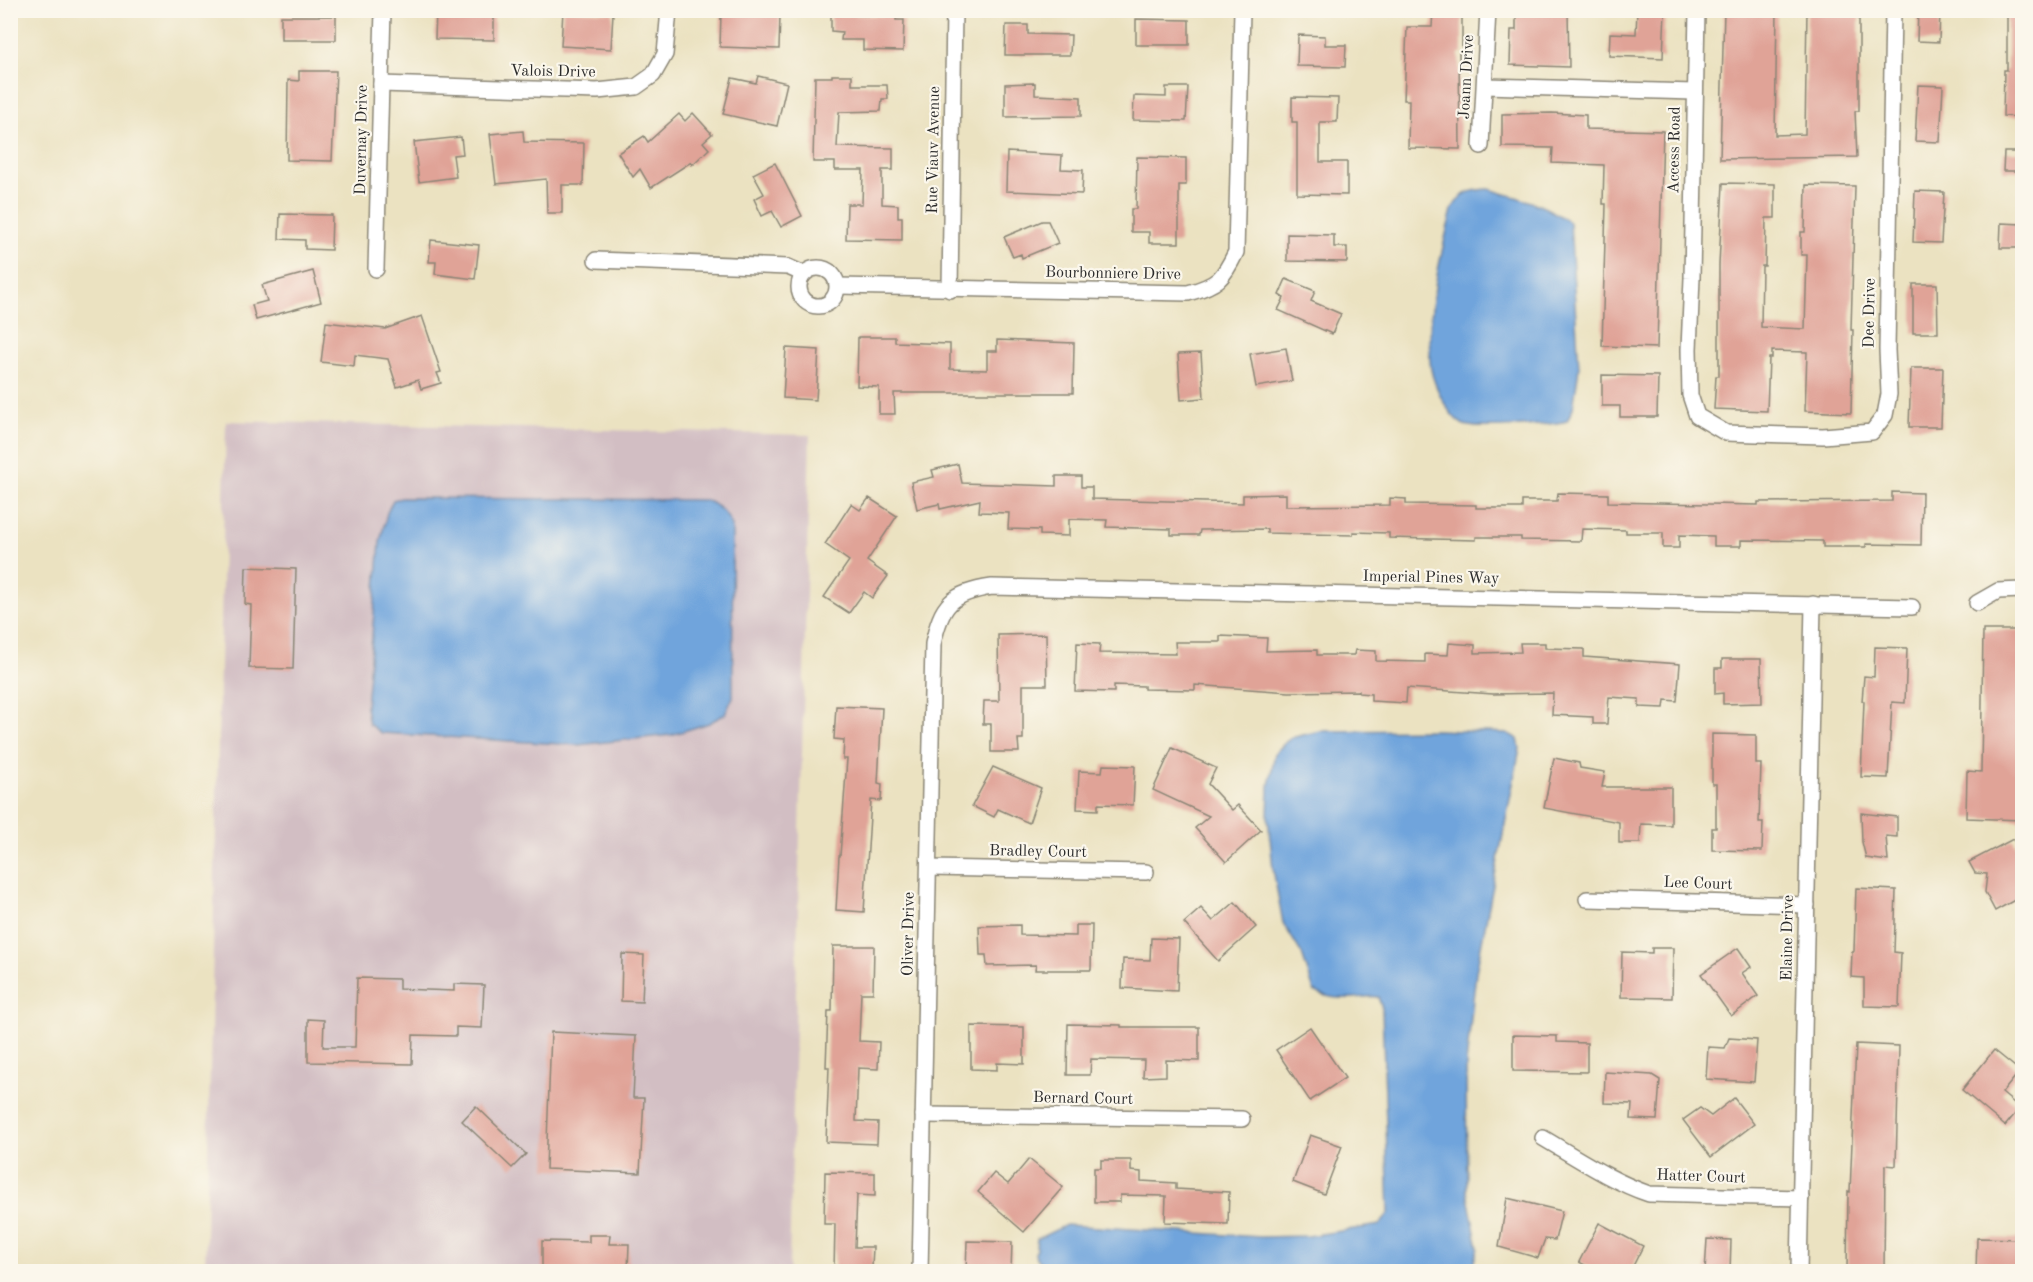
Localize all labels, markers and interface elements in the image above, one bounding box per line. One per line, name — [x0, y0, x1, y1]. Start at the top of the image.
street label: Joann Drive — [1457, 34, 1477, 120]
street label: Valois Drive — [510, 63, 596, 81]
street label: Duvernay Drive — [353, 85, 371, 195]
street label: Rue Viauv Avenue — [925, 86, 943, 214]
street label: Access Road — [1666, 106, 1684, 194]
street label: Bourbonniere Drive — [1045, 265, 1181, 283]
street label: Dee Drive — [1861, 278, 1879, 348]
street label: Imperial Pines Way — [1362, 569, 1500, 587]
street label: Bradley Court — [989, 843, 1087, 861]
street label: Lee Court — [1663, 875, 1733, 893]
street label: Oliver Drive — [900, 892, 918, 976]
street label: Elaine Drive — [1779, 895, 1797, 981]
street label: Bernard Court — [1033, 1090, 1134, 1108]
street label: Hatter Court — [1656, 1167, 1746, 1187]

